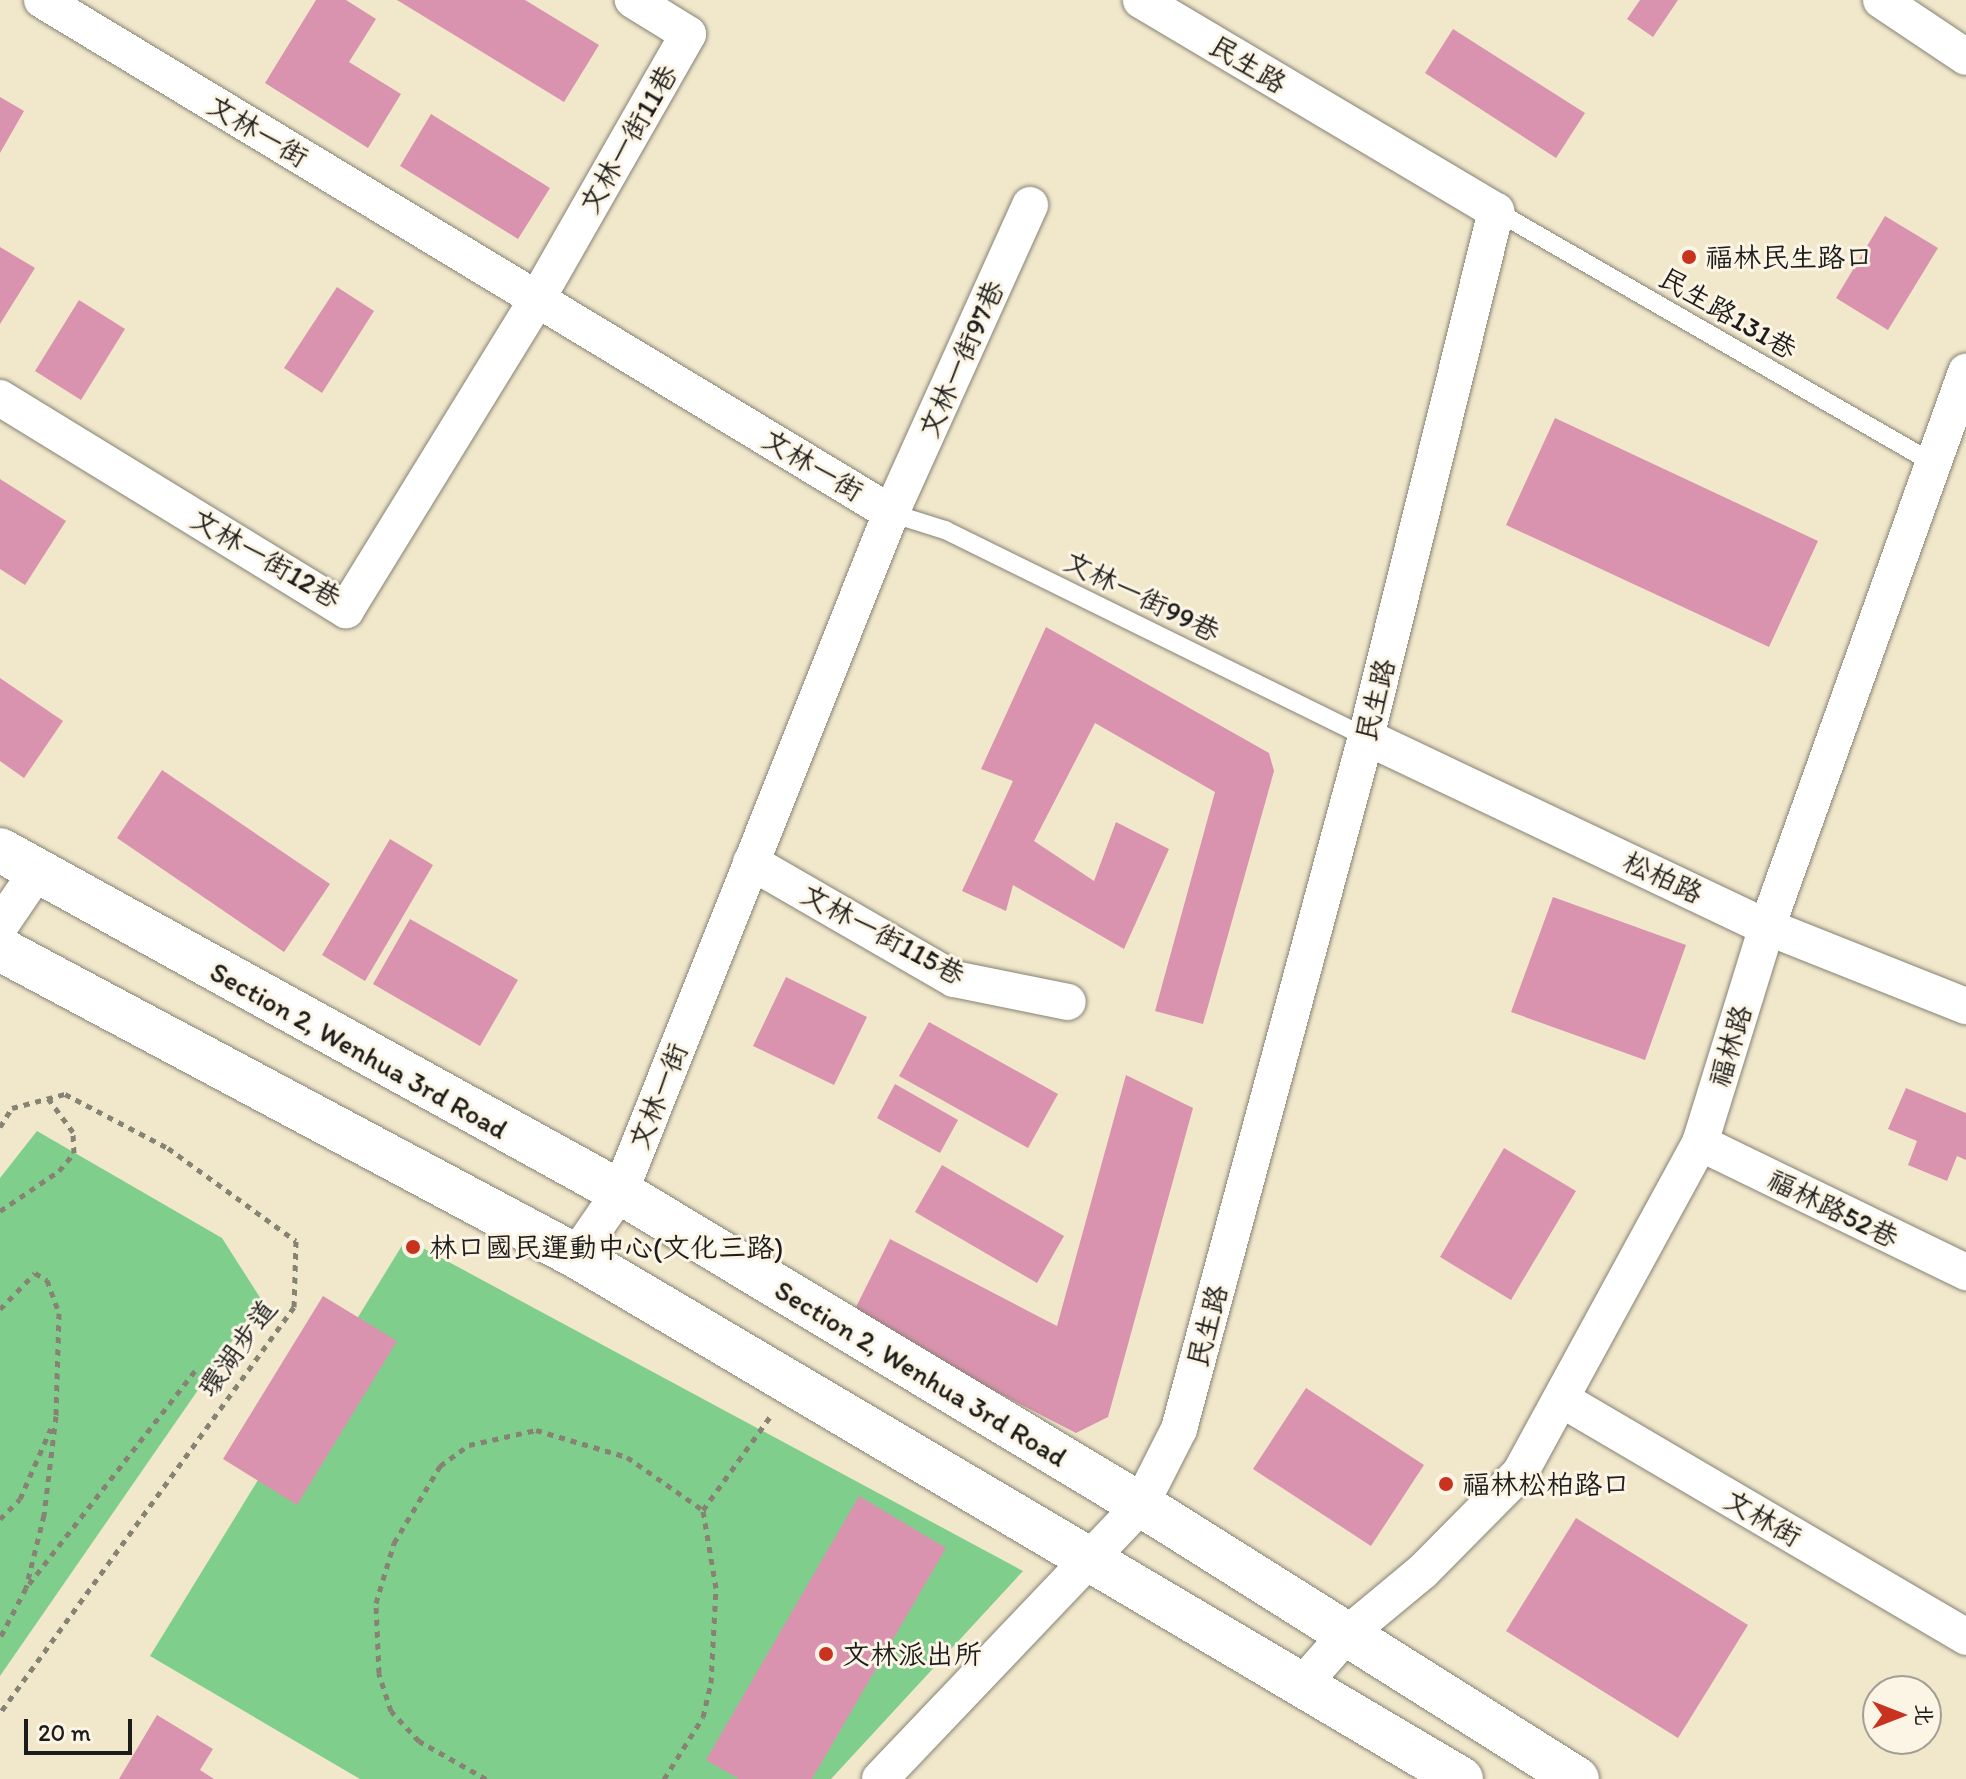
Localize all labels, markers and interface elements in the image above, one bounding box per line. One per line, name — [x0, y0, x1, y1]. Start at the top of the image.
street label: 民生路 — [1203, 28, 1293, 100]
street label: 文林一街11巷 — [572, 59, 684, 219]
street label: 文林一街 — [201, 88, 315, 174]
place label: 福林民生路口 — [1705, 240, 1873, 274]
marker: 福林民生路口 — [1680, 248, 1698, 266]
street label: 民生路131巷 — [1653, 260, 1803, 366]
street label: 文林一街97巷 — [911, 275, 1011, 443]
street label: 文林一街 — [756, 422, 870, 508]
street label: 文林一街12巷 — [185, 502, 347, 614]
street label: 文林一街99巷 — [1059, 544, 1225, 648]
street label: 民生路 — [1349, 655, 1401, 745]
street label: 松柏路 — [1618, 844, 1708, 910]
street label: 文林一街115巷 — [795, 877, 971, 991]
street label: Section 2, Wenhua 3rd Road — [205, 954, 513, 1146]
street label: 福林路 — [1702, 1001, 1758, 1091]
street label: 文林一街 — [621, 1038, 695, 1154]
street label: 福林路52巷 — [1762, 1162, 1904, 1254]
place label: 林口國民運動中心(文化三路) — [429, 1230, 783, 1264]
marker: 林口國民運動中心(文化三路) — [404, 1238, 422, 1256]
street label: Section 2, Wenhua 3rd Road — [769, 1272, 1073, 1474]
street label: 民生路 — [1180, 1281, 1234, 1371]
street label: 環湖步道 — [190, 1293, 284, 1403]
place label: 福林松柏路口 — [1462, 1467, 1630, 1501]
marker: 福林松柏路口 — [1437, 1475, 1455, 1493]
street label: 文林街 — [1718, 1482, 1808, 1554]
place label: 文林派出所 — [842, 1637, 982, 1671]
marker: 文林派出所 — [817, 1645, 835, 1663]
north arrow — [1862, 1675, 1942, 1755]
scale bar — [28, 1703, 136, 1753]
text: 北 — [1911, 1704, 1938, 1726]
text: 20 m — [38, 1718, 91, 1747]

